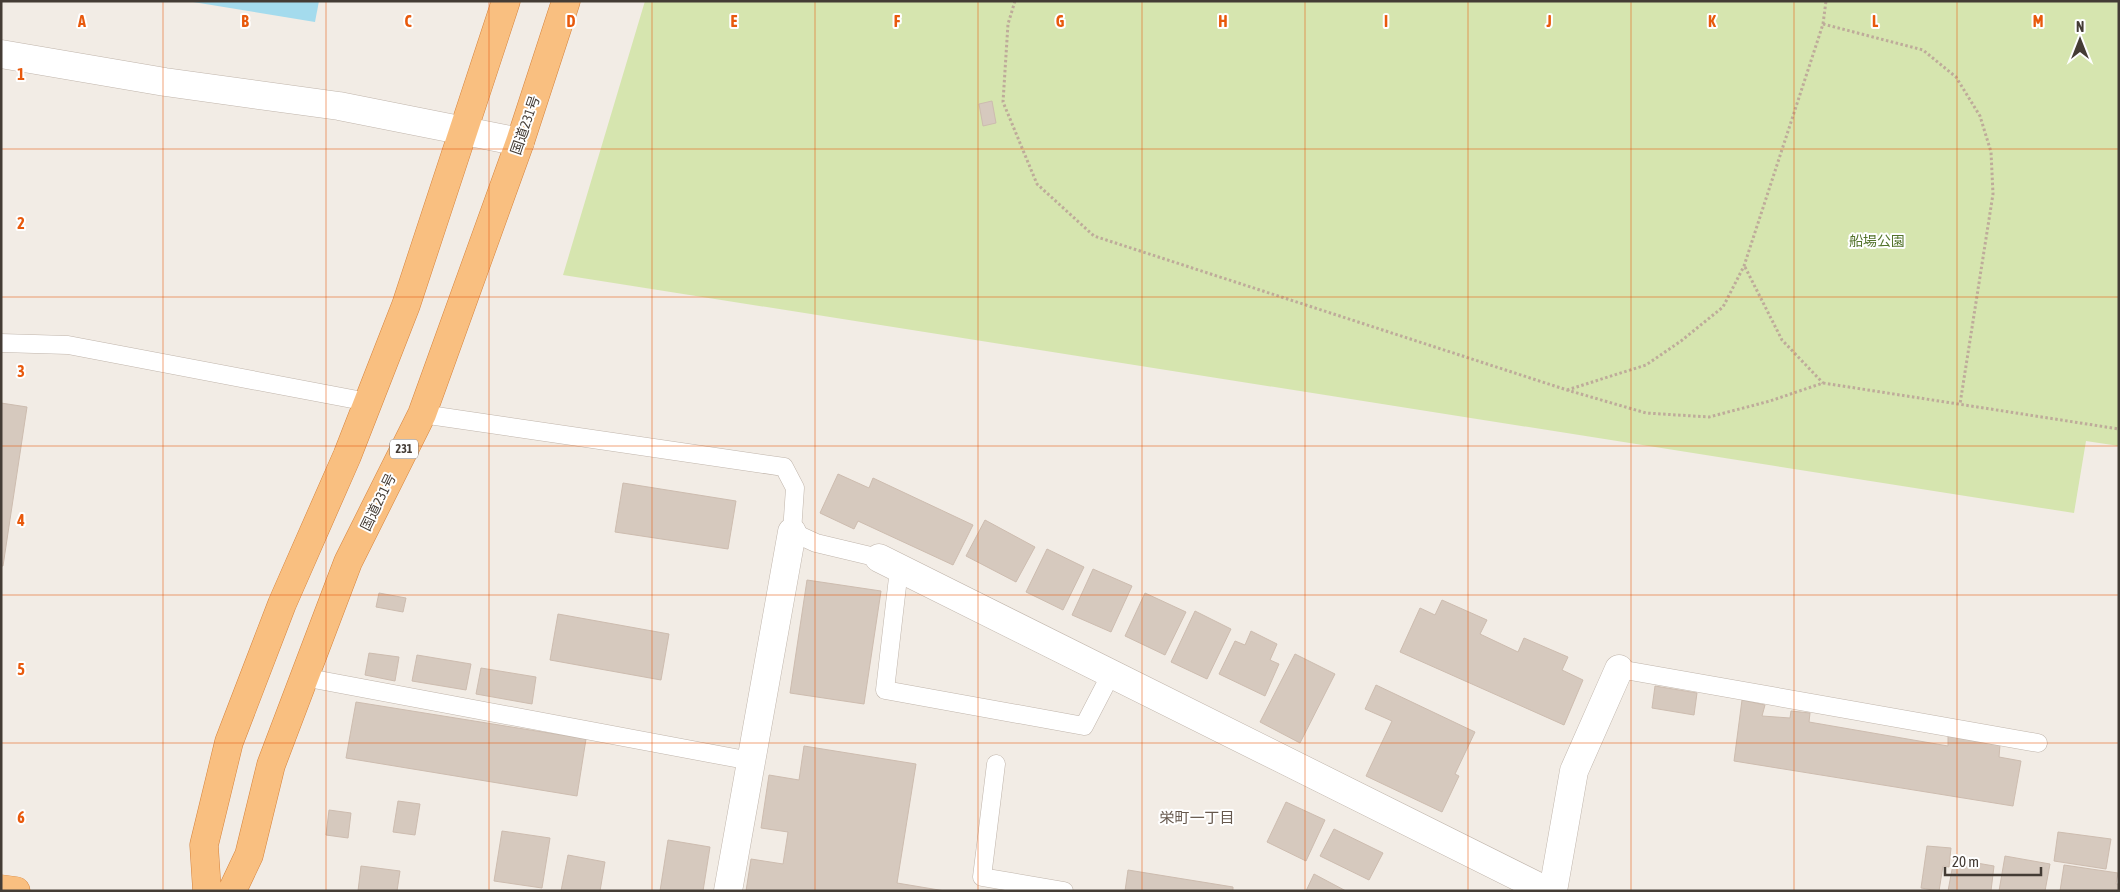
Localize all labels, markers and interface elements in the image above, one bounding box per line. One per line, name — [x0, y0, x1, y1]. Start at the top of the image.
text: A — [77, 12, 86, 30]
text: B — [241, 12, 249, 30]
text: C — [404, 12, 412, 30]
text: D — [567, 12, 576, 30]
text: E — [731, 12, 738, 30]
text: F — [894, 12, 901, 30]
text: G — [1056, 12, 1065, 30]
text: H — [1218, 12, 1228, 30]
text: I — [1384, 12, 1388, 30]
text: J — [1545, 12, 1552, 30]
text: K — [1708, 12, 1716, 30]
text: L — [1872, 12, 1879, 30]
text: M — [2033, 12, 2043, 30]
north arrow — [2055, 15, 2105, 65]
text: N — [2076, 19, 2084, 35]
text: 1 — [17, 65, 25, 83]
street label: 国道231号 — [507, 93, 543, 157]
text: 2 — [17, 214, 25, 232]
park label: 船場公園 — [1849, 233, 1905, 249]
text: 3 — [17, 362, 25, 380]
road number: 231 — [390, 439, 418, 458]
street label: 国道231号 — [357, 471, 399, 533]
text: 4 — [16, 511, 25, 529]
text: 5 — [17, 660, 25, 678]
text: 6 — [17, 808, 25, 826]
district label: 栄町一丁目 — [1159, 809, 1235, 826]
scale bar — [1945, 844, 2041, 876]
text: 20 m — [1952, 853, 1979, 870]

